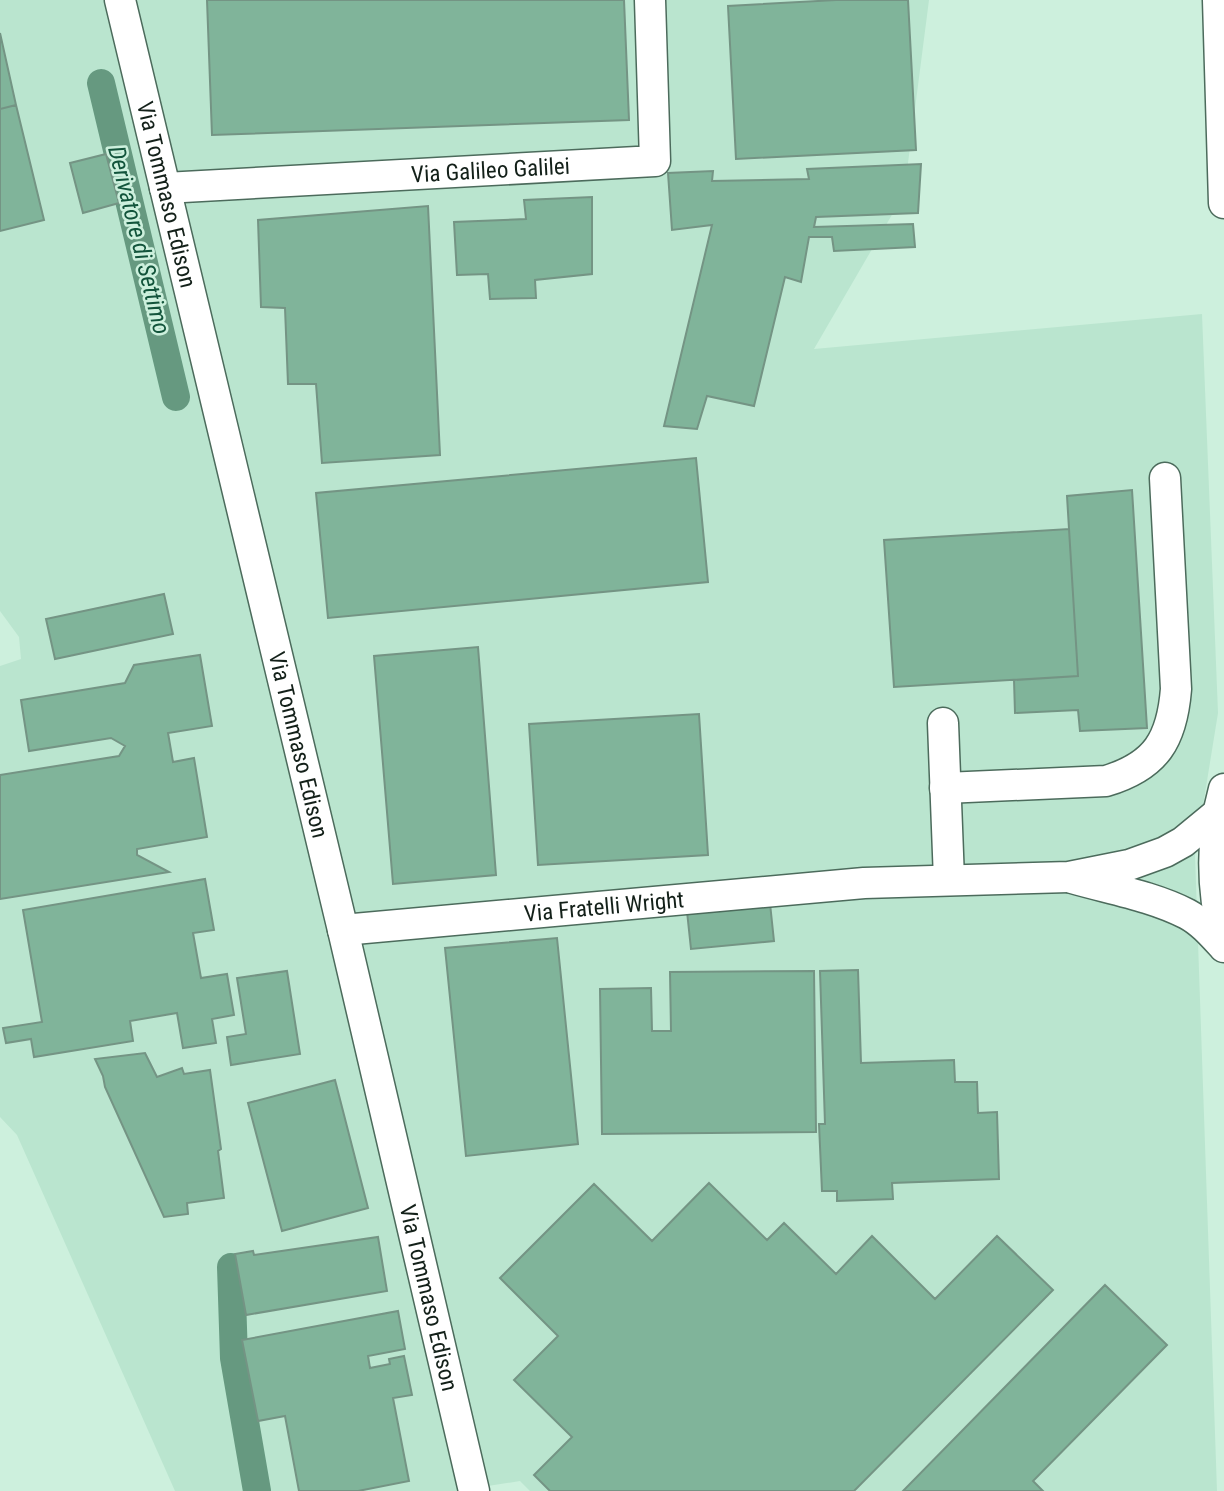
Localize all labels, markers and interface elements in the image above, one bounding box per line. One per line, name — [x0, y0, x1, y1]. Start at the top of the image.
street label: Via Tommaso Edison — [131, 99, 202, 290]
water label: Derivatore di Settimo — [102, 143, 176, 337]
street label: Via Galileo Galilei — [410, 153, 571, 188]
street label: Via Tommaso Edison — [263, 649, 333, 841]
street label: Via Fratelli Wright — [523, 886, 685, 928]
street label: Via Tommaso Edison — [394, 1202, 463, 1394]

